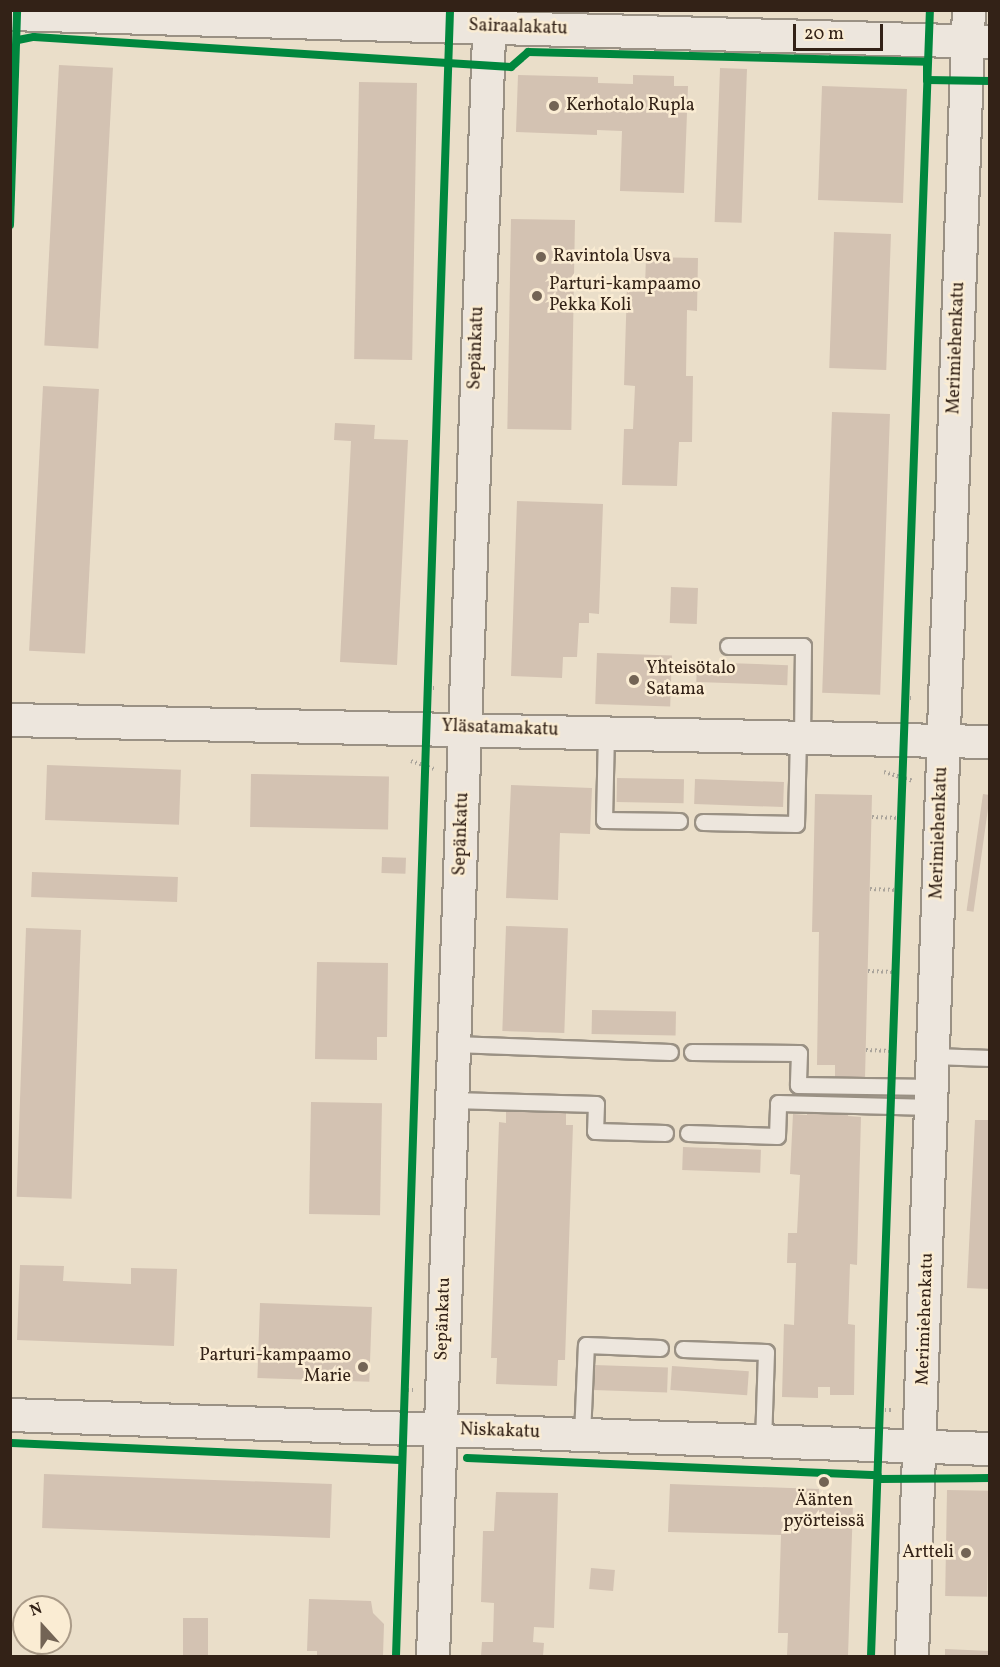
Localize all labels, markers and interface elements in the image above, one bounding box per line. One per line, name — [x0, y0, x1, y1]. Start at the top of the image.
scale bar — [796, 12, 886, 50]
street label: Sairaalakatu — [468, 15, 568, 41]
text: 20 m — [804, 22, 844, 47]
place label: Kerhotalo Rupla — [566, 95, 695, 117]
marker: Kerhotalo Rupla — [547, 99, 561, 113]
place label: Ravintola Usva — [553, 246, 671, 268]
marker: Ravintola Usva — [534, 250, 548, 264]
place label: Parturi-kampaamo Pekka Koli — [549, 275, 701, 318]
street label: Merimiehenkatu — [944, 281, 970, 415]
marker: Parturi-kampaamo Pekka Koli — [530, 289, 544, 303]
street label: Sepänkatu — [465, 306, 489, 390]
place label: Yhteisötalo Satama — [646, 659, 736, 702]
marker: Yhteisötalo Satama — [627, 673, 641, 687]
street label: Yläsatamakatu — [441, 716, 559, 742]
street label: Merimiehenkatu — [927, 766, 953, 900]
street label: Sepänkatu — [450, 792, 474, 876]
street label: Merimiehenkatu — [913, 1252, 939, 1386]
street label: Sepänkatu — [432, 1277, 456, 1361]
place label: Parturi-kampaamo Marie — [199, 1346, 351, 1388]
marker: Parturi-kampaamo Marie — [356, 1360, 370, 1374]
street label: Niskakatu — [460, 1420, 540, 1444]
marker: Äänten pyörteissä — [817, 1475, 831, 1489]
place label: Äänten pyörteissä — [783, 1491, 865, 1534]
place label: Artteli — [902, 1542, 954, 1564]
marker: Artteli — [959, 1546, 973, 1560]
north arrow — [12, 1595, 72, 1655]
text: N — [27, 1598, 46, 1622]

